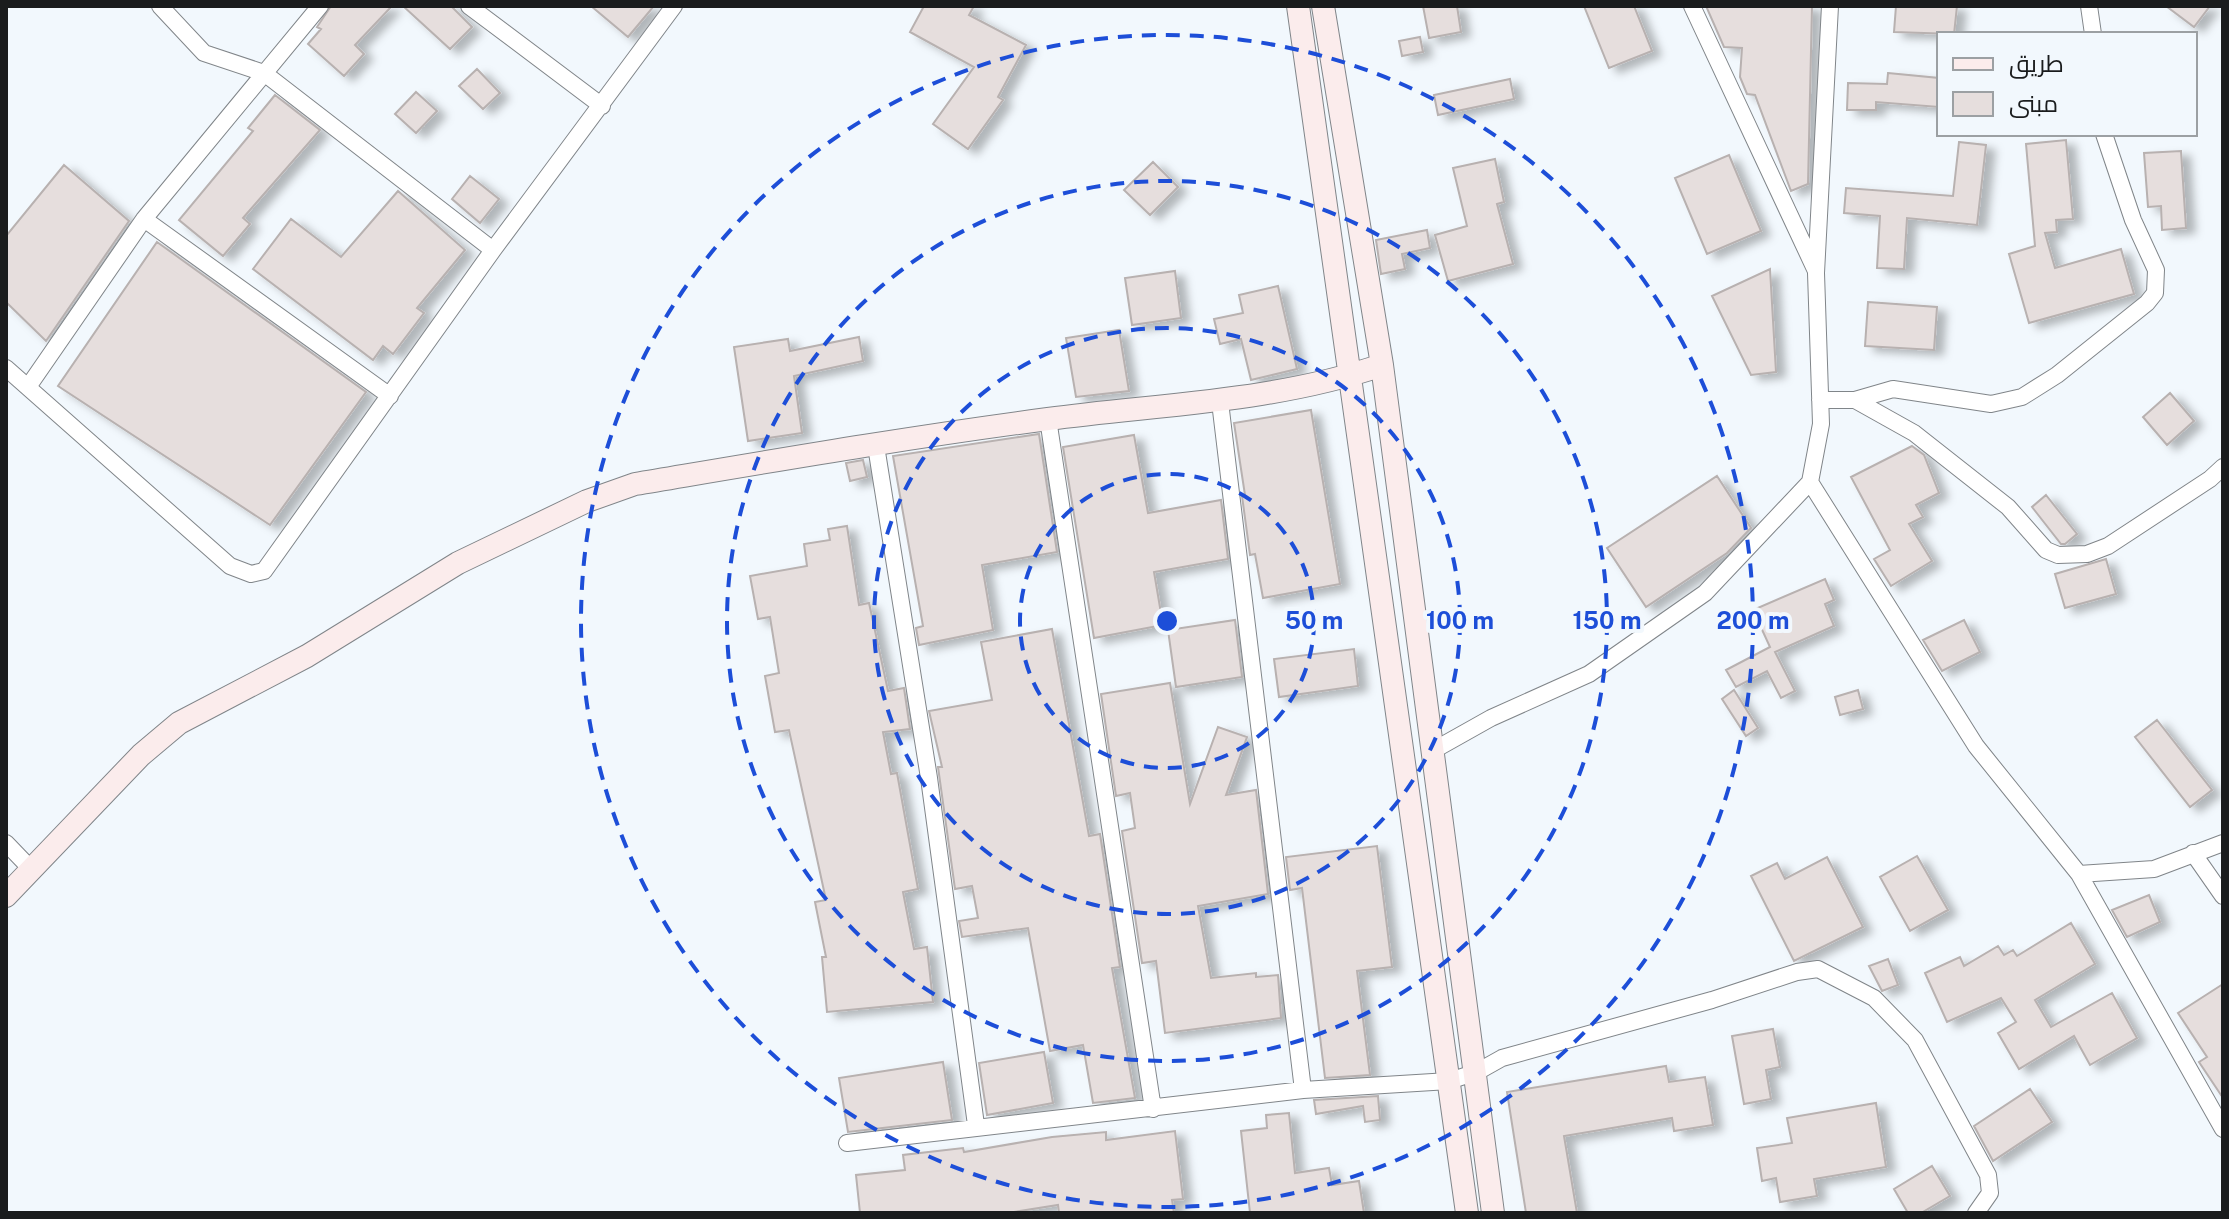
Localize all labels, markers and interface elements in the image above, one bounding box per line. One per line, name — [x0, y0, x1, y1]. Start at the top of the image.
legend — [1937, 32, 2197, 136]
text: طريق — [2009, 49, 2064, 79]
text: مبنى — [2009, 89, 2058, 118]
text: 50 m — [1285, 606, 1343, 634]
text: 100 m — [1426, 606, 1494, 634]
text: 150 m — [1573, 606, 1641, 634]
text: 200 m — [1716, 606, 1790, 634]
centre of rings — [1153, 607, 1181, 635]

